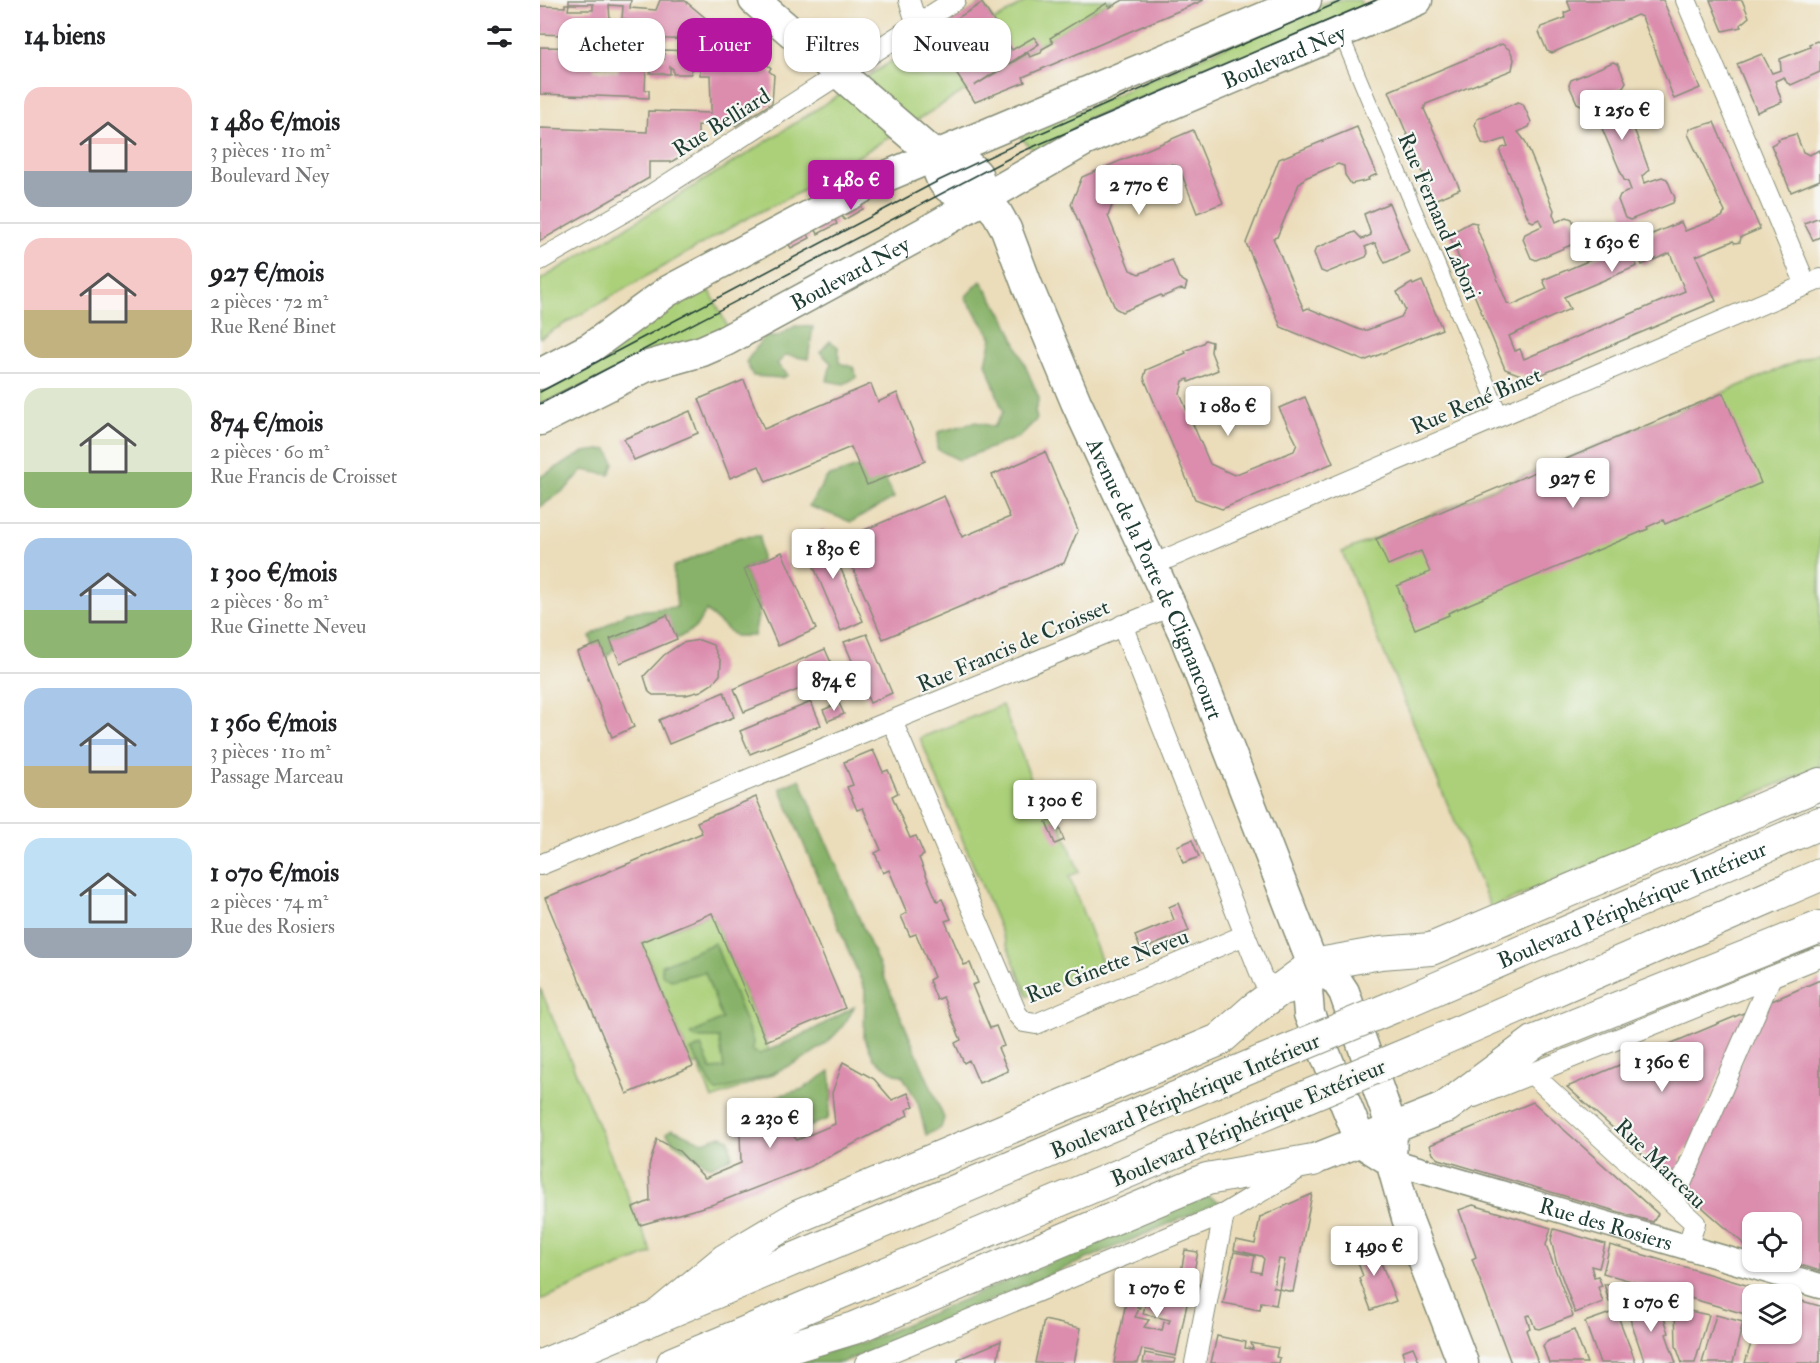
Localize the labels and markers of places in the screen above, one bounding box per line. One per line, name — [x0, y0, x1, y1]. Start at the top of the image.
pin: 1 250 € — [1567, 90, 1677, 141]
pin: 1 480 € — [796, 160, 906, 211]
pin: 2 770 € — [1084, 165, 1194, 216]
pin: 1 630 € — [1557, 222, 1667, 273]
pin: 1 080 € — [1173, 386, 1283, 437]
pin: 927 € — [1531, 458, 1615, 509]
pin: 1 830 € — [778, 529, 888, 580]
pin: 874 € — [792, 661, 876, 712]
pin: 1 300 € — [1000, 780, 1110, 831]
pin: 1 360 € — [1607, 1042, 1717, 1093]
pin: 2 230 € — [715, 1098, 825, 1149]
pin: 1 490 € — [1319, 1226, 1429, 1277]
pin: 1 070 € — [1102, 1268, 1212, 1319]
pin: 1 070 € — [1596, 1282, 1706, 1333]

